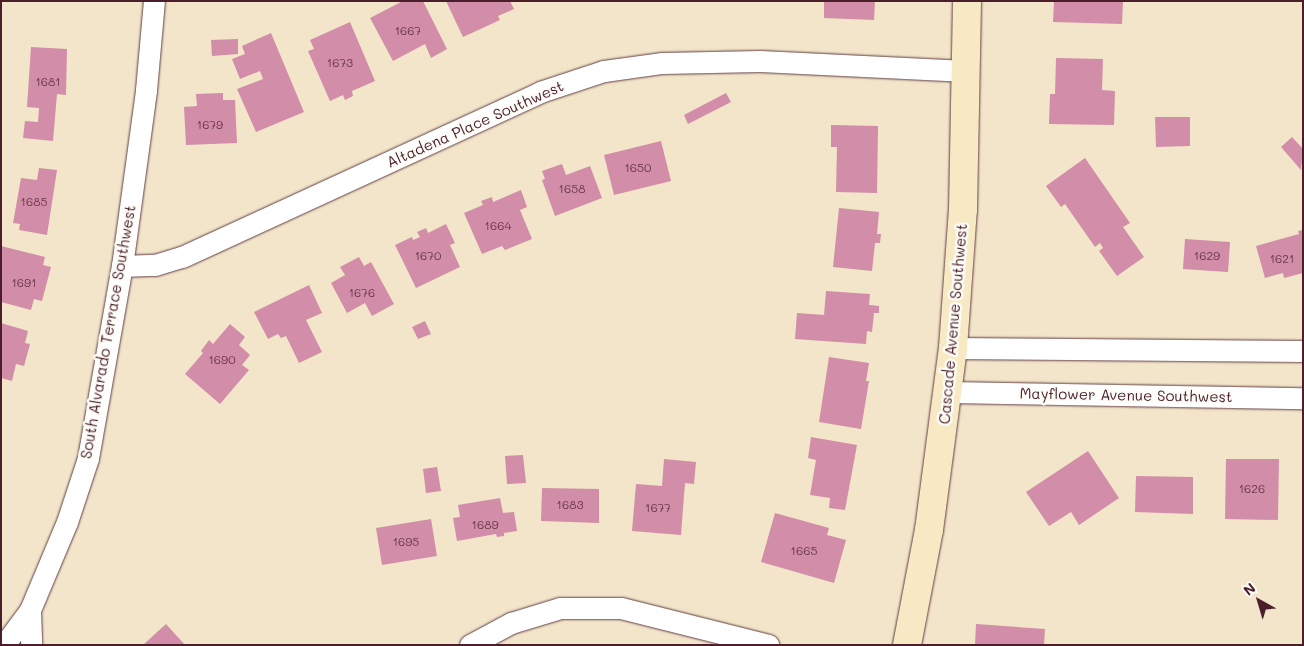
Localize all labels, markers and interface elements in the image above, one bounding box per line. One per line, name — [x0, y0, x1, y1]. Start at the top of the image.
house number: 1667 — [395, 24, 421, 38]
house number: 1673 — [327, 56, 353, 70]
house number: 1681 — [35, 75, 61, 89]
street label: Altadena Place Southwest — [384, 77, 566, 171]
house number: 1679 — [197, 118, 223, 132]
house number: 1650 — [624, 161, 652, 175]
house number: 1658 — [559, 182, 585, 196]
house number: 1685 — [21, 195, 47, 209]
street label: South Alvarado Terrace Southwest — [77, 204, 139, 460]
house number: 1664 — [485, 219, 511, 233]
street label: Cascade Avenue Southwest — [935, 223, 971, 425]
house number: 1670 — [415, 249, 441, 263]
house number: 1629 — [1194, 249, 1220, 263]
house number: 1621 — [1270, 252, 1294, 266]
house number: 1691 — [11, 276, 37, 290]
house number: 1676 — [349, 286, 375, 300]
house number: 1690 — [208, 353, 236, 367]
street label: Mayflower Avenue Southwest — [1019, 384, 1233, 406]
house number: 1626 — [1239, 482, 1265, 496]
house number: 1683 — [557, 498, 583, 512]
house number: 1677 — [645, 501, 671, 515]
house number: 1689 — [472, 518, 498, 532]
house number: 1695 — [393, 535, 419, 549]
house number: 1665 — [791, 544, 817, 558]
north arrow — [1234, 576, 1284, 626]
text: N — [1239, 578, 1259, 600]

